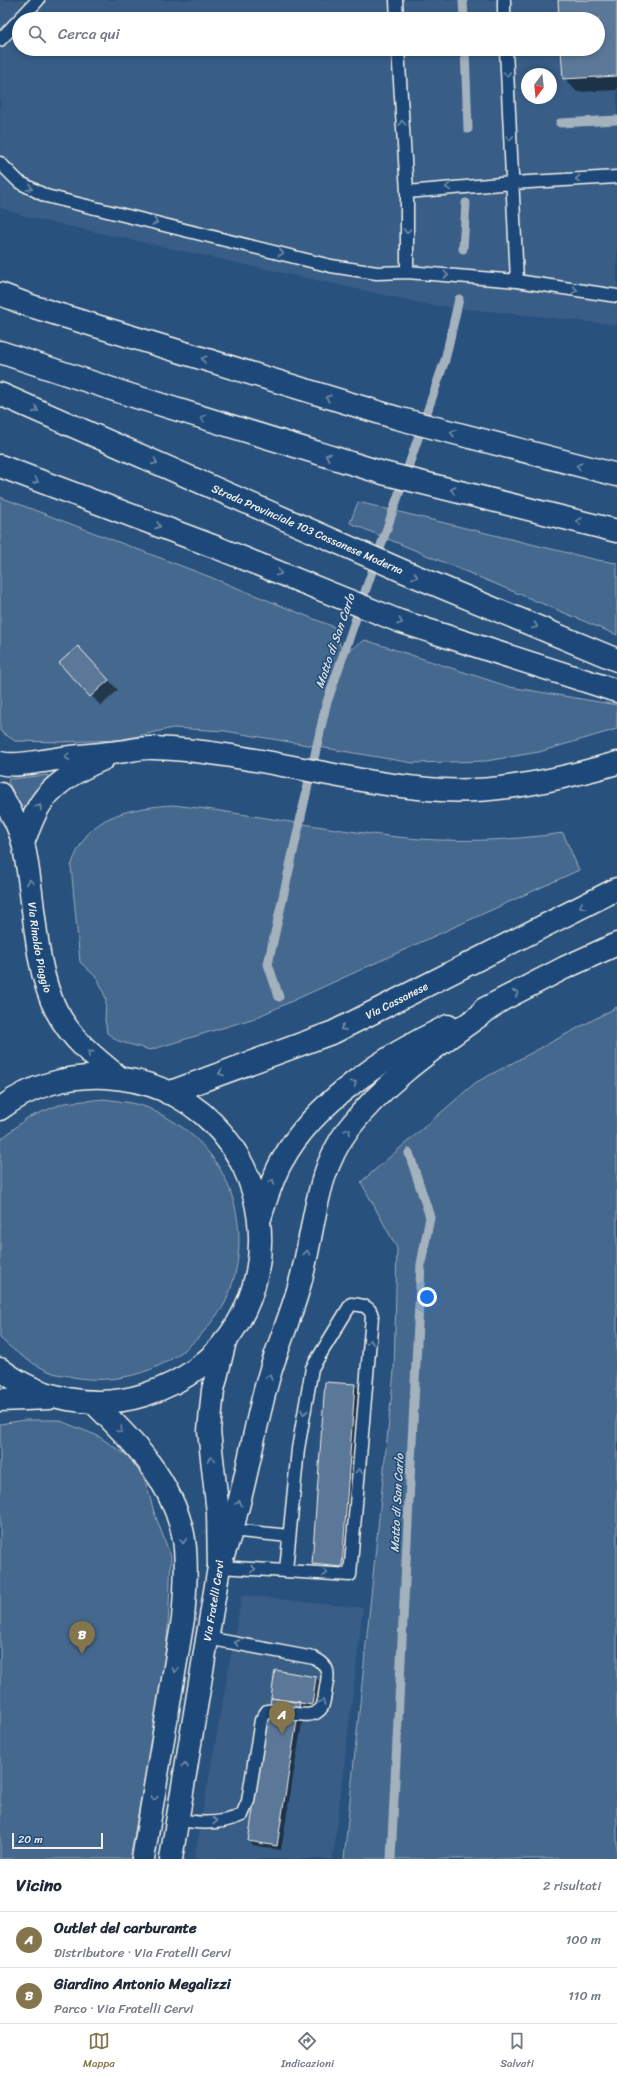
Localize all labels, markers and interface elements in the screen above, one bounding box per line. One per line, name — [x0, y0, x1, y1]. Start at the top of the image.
search box — [12, 12, 605, 56]
text: Cerca qui — [58, 21, 120, 47]
icon: search — [26, 23, 48, 45]
north arrow — [521, 68, 557, 104]
one-way arrow — [503, 71, 511, 77]
one-way arrow — [398, 120, 407, 126]
one-way arrow — [506, 135, 515, 141]
one-way arrow — [575, 175, 581, 183]
one-way arrow — [26, 183, 33, 191]
one-way arrow — [445, 183, 451, 192]
one-way arrow — [152, 218, 158, 226]
one-way arrow — [403, 228, 411, 234]
one-way arrow — [278, 249, 284, 257]
one-way arrow — [443, 270, 449, 279]
one-way arrow — [572, 285, 578, 294]
one-way arrow — [201, 355, 208, 364]
one-way arrow — [325, 394, 332, 403]
one-way arrow — [31, 405, 39, 413]
one-way arrow — [200, 414, 207, 423]
one-way arrow — [450, 429, 457, 438]
one-way arrow — [324, 452, 331, 461]
one-way arrow — [150, 457, 158, 465]
one-way arrow — [576, 463, 582, 471]
one-way arrow — [33, 476, 40, 484]
street label: Strada Provinciale 103 Cassanese Moderna — [209, 479, 407, 580]
one-way arrow — [450, 487, 456, 495]
one-way arrow — [576, 518, 582, 526]
one-way arrow — [154, 522, 161, 530]
one-way arrow — [276, 569, 283, 577]
one-way arrow — [410, 571, 418, 579]
water label: Matto di San Carlo — [309, 590, 362, 691]
one-way arrow — [396, 617, 403, 625]
one-way arrow — [530, 621, 538, 629]
one-way arrow — [64, 752, 70, 761]
one-way arrow — [35, 804, 42, 811]
one-way arrow — [26, 879, 34, 885]
street label: Via Rinaldo Piaggio — [23, 901, 58, 996]
one-way arrow — [579, 901, 586, 909]
street label: Via Cassanese — [362, 976, 432, 1024]
one-way arrow — [512, 991, 519, 998]
one-way arrow — [340, 1023, 347, 1031]
one-way arrow — [87, 1050, 95, 1058]
one-way arrow — [218, 1069, 225, 1077]
one-way arrow — [350, 1081, 357, 1088]
one-way arrow — [343, 1128, 350, 1135]
one-way arrow — [268, 1179, 276, 1186]
one-way arrow — [302, 1249, 311, 1256]
your location — [417, 1287, 437, 1307]
one-way arrow — [365, 1338, 374, 1345]
one-way arrow — [264, 1373, 273, 1380]
one-way arrow — [300, 1409, 309, 1415]
one-way arrow — [116, 1425, 123, 1433]
water label: Matto di San Carlo — [383, 1452, 411, 1553]
one-way arrow — [206, 1456, 215, 1462]
one-way arrow — [354, 1468, 363, 1474]
one-way arrow — [234, 1500, 243, 1507]
one-way arrow — [179, 1538, 187, 1544]
street label: Via Fratelli Cervi — [198, 1559, 229, 1642]
one-way arrow — [250, 1564, 256, 1573]
one-way arrow — [322, 1569, 328, 1578]
pin: B — [69, 1621, 95, 1654]
one-way arrow — [234, 1640, 241, 1648]
one-way arrow — [171, 1667, 180, 1673]
one-way arrow — [318, 1699, 326, 1706]
pin: A — [269, 1701, 295, 1734]
one-way arrow — [181, 1762, 189, 1768]
one-way arrow — [150, 1795, 159, 1801]
one-way arrow — [212, 1817, 218, 1825]
text: 20 m — [18, 1830, 43, 1849]
scale bar — [12, 1831, 103, 1850]
text: Vicino — [16, 1870, 62, 1900]
text: 2 risultati — [543, 1874, 601, 1897]
text: Outlet del carburante — [54, 1915, 197, 1941]
text: A — [25, 1928, 33, 1951]
text: 100 m — [566, 1928, 601, 1951]
text: Distributore · Via Fratelli Cervi — [54, 1941, 231, 1964]
text: Giardino Antonio Megalizzi — [54, 1971, 231, 1997]
text: B — [25, 1984, 33, 2007]
text: 110 m — [568, 1984, 601, 2007]
text: Parco · Via Fratelli Cervi — [54, 1997, 193, 2020]
tab: Mappa — [83, 2030, 115, 2073]
tab: Indicazioni — [281, 2030, 334, 2073]
tab: Salvati — [500, 2030, 534, 2073]

